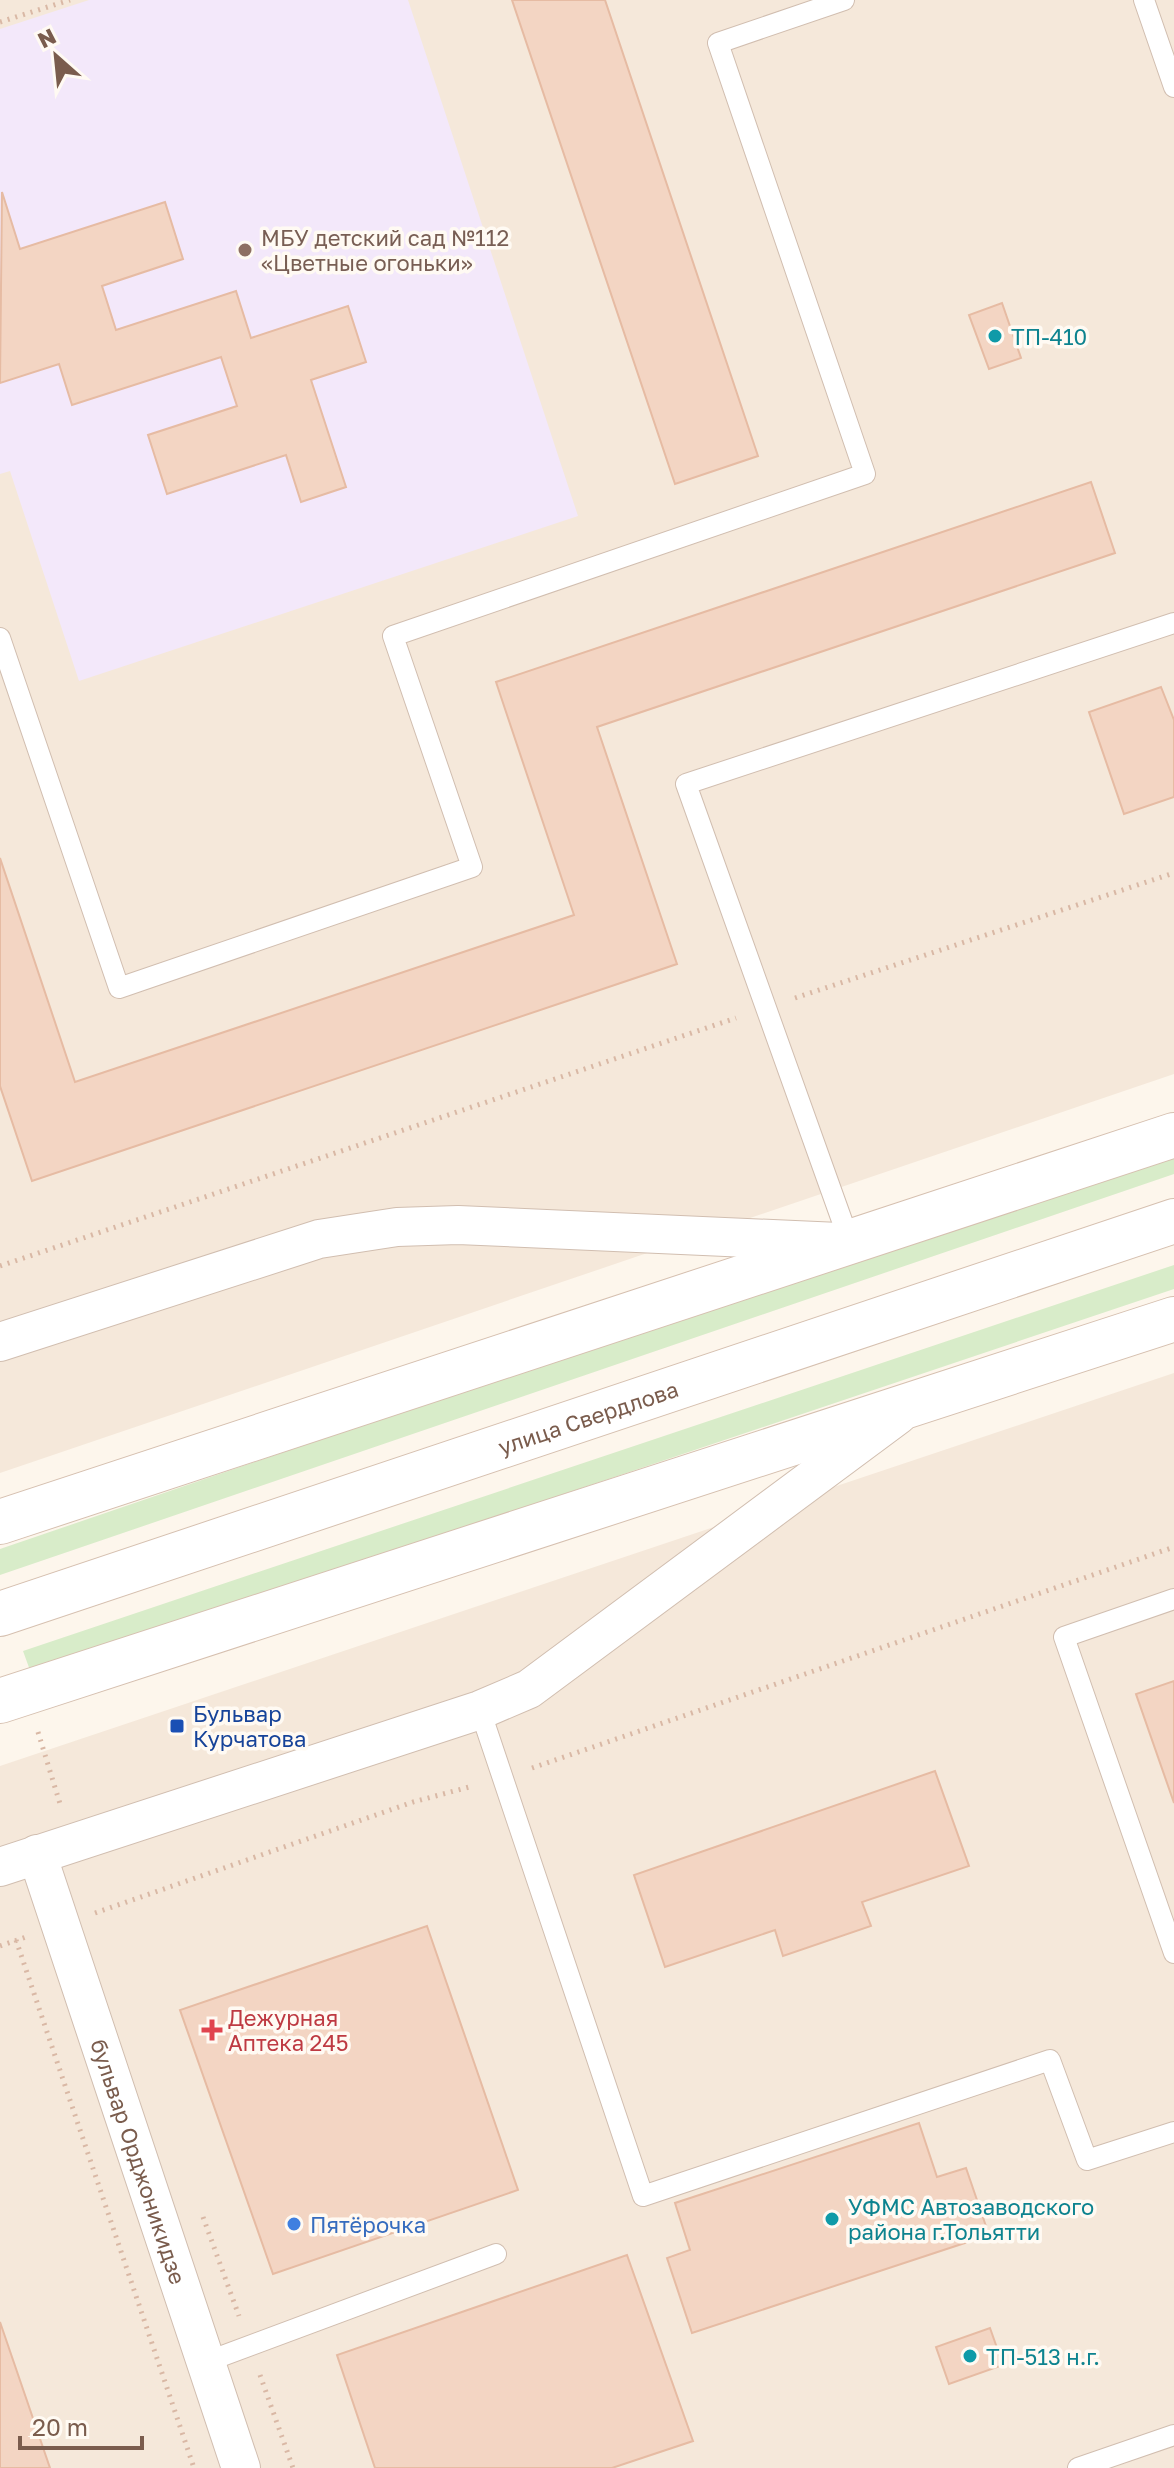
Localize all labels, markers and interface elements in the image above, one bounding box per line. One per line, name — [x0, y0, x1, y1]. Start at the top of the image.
north arrow — [16, 16, 96, 96]
text: N — [33, 22, 60, 54]
place label: МБУ детский сад №112 «Цветные огоньки» — [261, 224, 509, 276]
marker: МБУ детский сад №112 «Цветные огоньки» — [236, 241, 254, 259]
place label: ТП-410 — [1011, 323, 1087, 350]
marker: ТП-410 — [986, 327, 1004, 345]
street label: улица Свердлова — [494, 1375, 681, 1460]
place label: Бульвар Курчатова — [193, 1700, 306, 1752]
marker: Бульвар Курчатова — [168, 1717, 186, 1735]
place label: Дежурная Аптека 245 — [228, 2004, 349, 2056]
marker: Дежурная Аптека 245 — [203, 2021, 221, 2039]
street label: бульвар Орджоникидзе — [86, 2035, 192, 2288]
place label: УФМС Автозаводского района г.Тольятти — [848, 2193, 1094, 2245]
marker: УФМС Автозаводского района г.Тольятти — [823, 2210, 841, 2228]
place label: Пятёрочка — [310, 2211, 426, 2238]
marker: Пятёрочка — [285, 2215, 303, 2233]
place label: ТП-513 н.г. — [986, 2343, 1100, 2370]
marker: ТП-513 н.г. — [961, 2347, 979, 2365]
scale bar — [20, 2400, 142, 2450]
text: 20 m — [32, 2412, 88, 2441]

